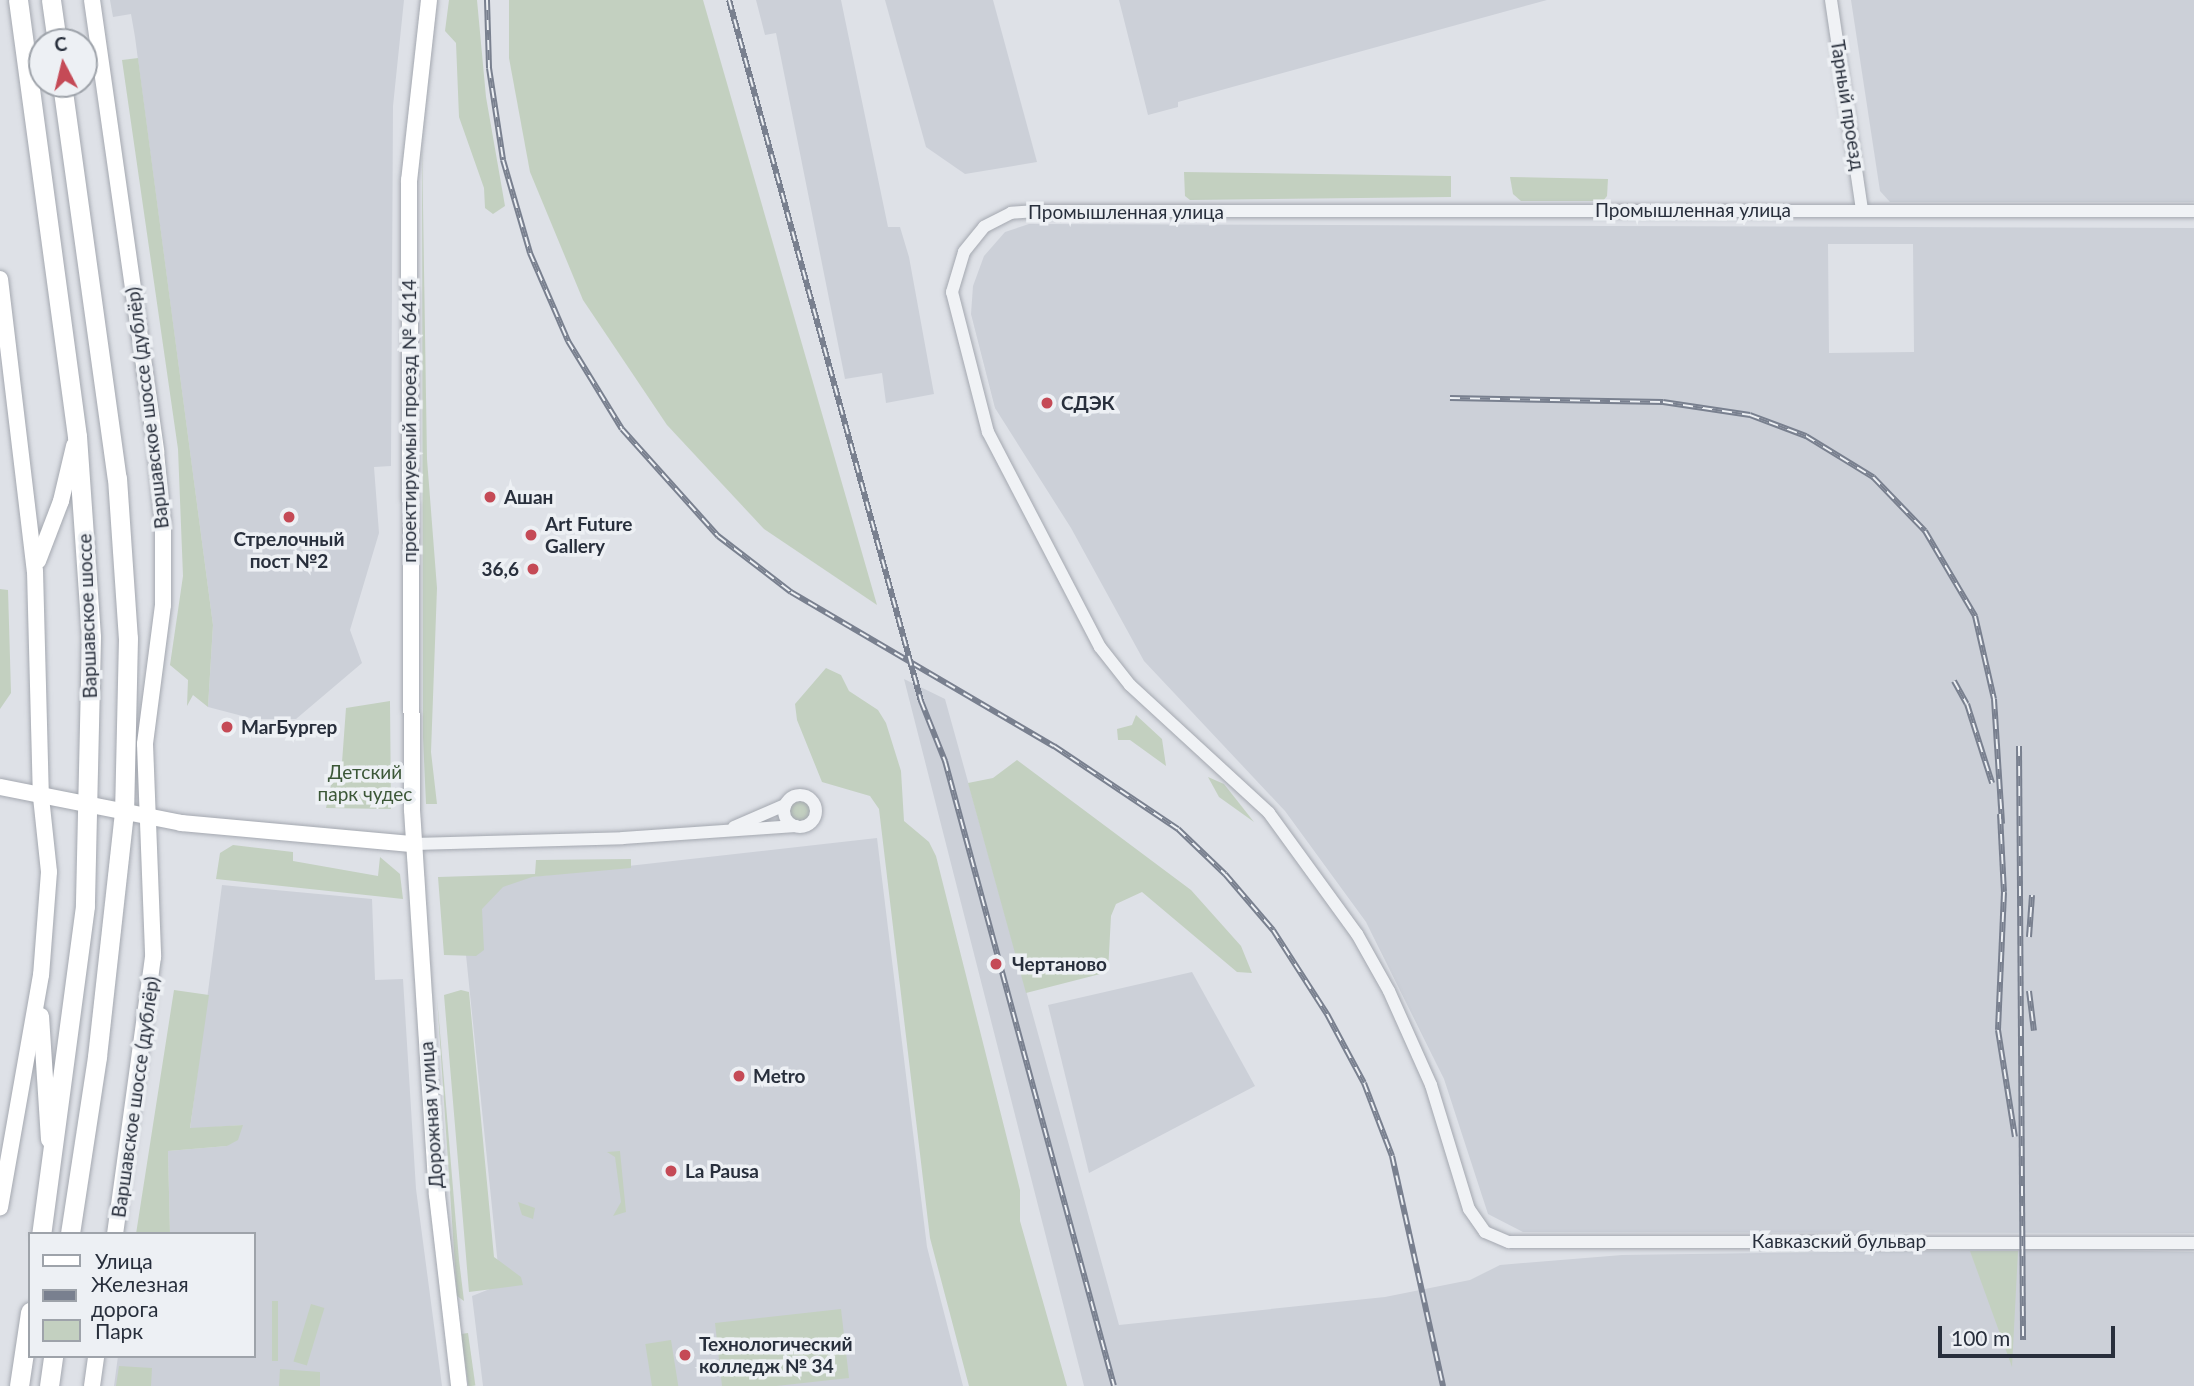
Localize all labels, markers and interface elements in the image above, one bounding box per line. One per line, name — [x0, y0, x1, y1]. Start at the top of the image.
north arrow — [28, 28, 98, 98]
text: С — [53, 31, 68, 56]
street label: Тарный проезд — [1826, 38, 1870, 172]
street label: Промышленная улица — [1595, 199, 1791, 221]
street label: Промышленная улица — [1028, 201, 1224, 223]
street label: проектируемый проезд № 6414 — [398, 279, 420, 563]
street label: Варшавское шоссе (дублёр) — [121, 286, 173, 530]
place label: СДЭК — [1061, 392, 1115, 414]
marker: СДЭК — [1039, 395, 1055, 411]
place label: Ашан — [504, 486, 553, 508]
marker: Ашан — [482, 489, 498, 505]
marker: Стрелочный пост №2 — [281, 509, 297, 525]
place label: Art Future Gallery — [545, 513, 632, 557]
marker: Art Future Gallery — [523, 527, 539, 543]
place label: Стрелочный пост №2 — [233, 528, 345, 572]
street label: Варшавское шоссе — [73, 533, 101, 699]
place label: 36,6 — [481, 558, 519, 580]
marker: 36,6 — [525, 561, 541, 577]
place label: МагБургер — [241, 716, 337, 738]
marker: МагБургер — [219, 719, 235, 735]
park label: Детский парк чудес — [318, 761, 412, 805]
place label: Чертаново — [1012, 953, 1107, 975]
marker: Чертаново — [986, 954, 1006, 974]
street label: Варшавское шоссе (дублёр) — [107, 975, 163, 1219]
street label: Дорожная улица — [414, 1041, 448, 1189]
place label: Metro — [753, 1065, 806, 1087]
marker: Metro — [731, 1068, 747, 1084]
place label: La Pausa — [685, 1160, 759, 1182]
marker: La Pausa — [663, 1163, 679, 1179]
street label: Кавказский бульвар — [1752, 1230, 1926, 1252]
legend — [28, 1232, 256, 1358]
text: Улица — [95, 1248, 153, 1273]
text: Железная дорога — [91, 1271, 189, 1321]
scale bar — [1942, 1312, 2119, 1356]
text: Парк — [95, 1318, 143, 1343]
text: 100 m — [1951, 1325, 2010, 1350]
place label: Технологический колледж № 34 — [699, 1333, 853, 1377]
marker: Технологический колледж № 34 — [677, 1347, 693, 1363]

